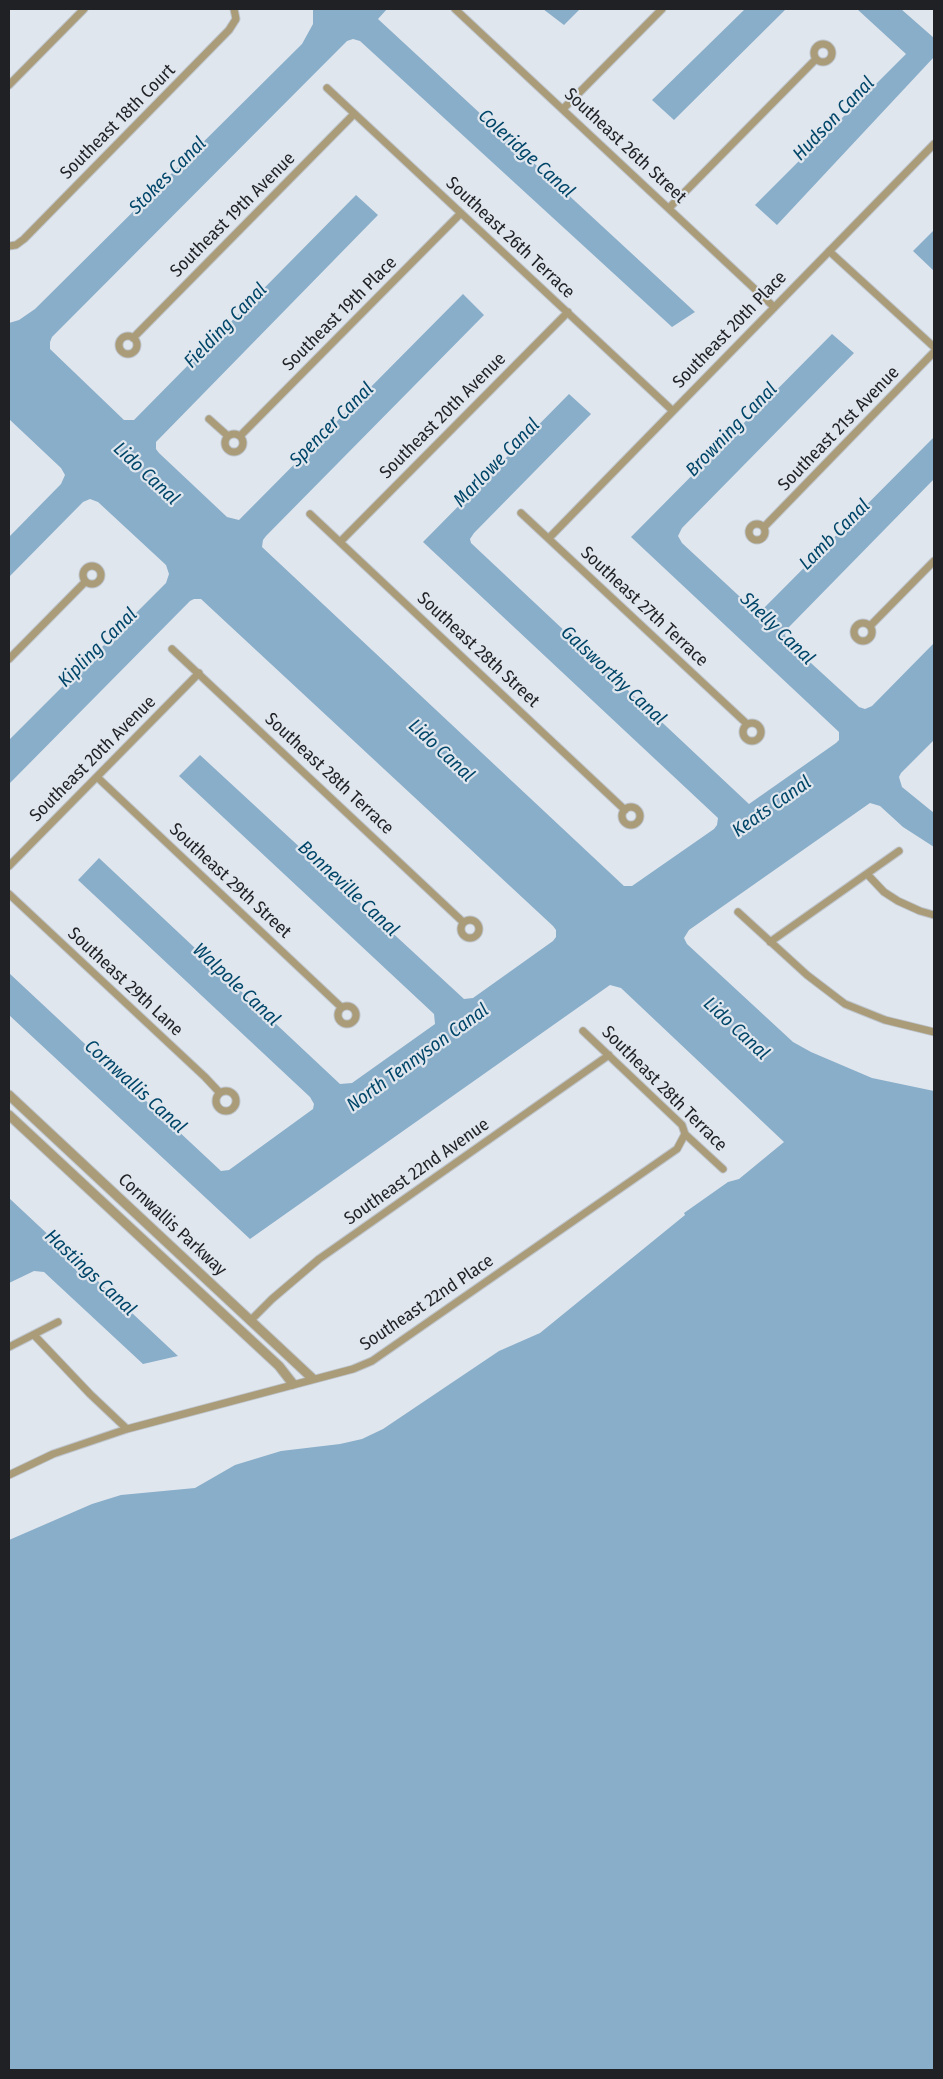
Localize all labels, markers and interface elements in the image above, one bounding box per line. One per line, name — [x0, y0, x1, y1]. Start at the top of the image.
street label: Southeast 18th Court — [56, 60, 180, 184]
water label: Hudson Canal — [788, 72, 880, 166]
street label: Southeast 26th Street — [559, 84, 691, 208]
water label: Coleridge Canal — [473, 105, 579, 203]
water label: Stokes Canal — [125, 133, 211, 219]
street label: Southeast 19th Avenue — [166, 148, 300, 282]
street label: Southeast 26th Terrace — [441, 173, 579, 303]
street label: Southeast 19th Place — [278, 252, 402, 376]
street label: Southeast 20th Place — [669, 267, 791, 393]
water label: Fielding Canal — [180, 279, 272, 373]
street label: Southeast 20th Avenue — [375, 348, 511, 484]
street label: Southeast 21st Avenue — [774, 362, 904, 496]
water label: Spencer Canal — [285, 378, 379, 472]
water label: Browning Canal — [682, 378, 782, 482]
water label: Marlowe Canal — [449, 414, 545, 512]
water label: Lido Canal — [108, 438, 184, 510]
water label: Lamb Canal — [795, 495, 875, 575]
street label: Southeast 27th Terrace — [576, 542, 712, 672]
street label: Southeast 28th Street — [412, 588, 544, 712]
water label: Shelly Canal — [735, 588, 819, 670]
water label: Kipling Canal — [54, 604, 142, 692]
water label: Galsworthy Canal — [556, 622, 670, 730]
street label: Southeast 20th Avenue — [25, 691, 161, 827]
street label: Southeast 28th Terrace — [260, 709, 398, 839]
water label: Lido Canal — [403, 715, 479, 787]
water label: Keats Canal — [728, 772, 816, 842]
street label: Southeast 29th Street — [165, 819, 295, 943]
water label: Bonneville Canal — [293, 837, 403, 941]
street label: Southeast 29th Lane — [63, 923, 187, 1041]
water label: Walpole Canal — [188, 939, 284, 1031]
water label: Lido Canal — [698, 993, 774, 1065]
water label: North Tennyson Canal — [343, 999, 493, 1117]
street label: Southeast 28th Terrace — [597, 1022, 731, 1156]
water label: Cornwallis Canal — [79, 1035, 191, 1139]
street label: Southeast 22nd Avenue — [340, 1114, 494, 1230]
street label: Cornwallis Parkway — [113, 1169, 231, 1281]
water label: Hastings Canal — [40, 1225, 140, 1321]
street label: Southeast 22nd Place — [356, 1250, 498, 1356]

